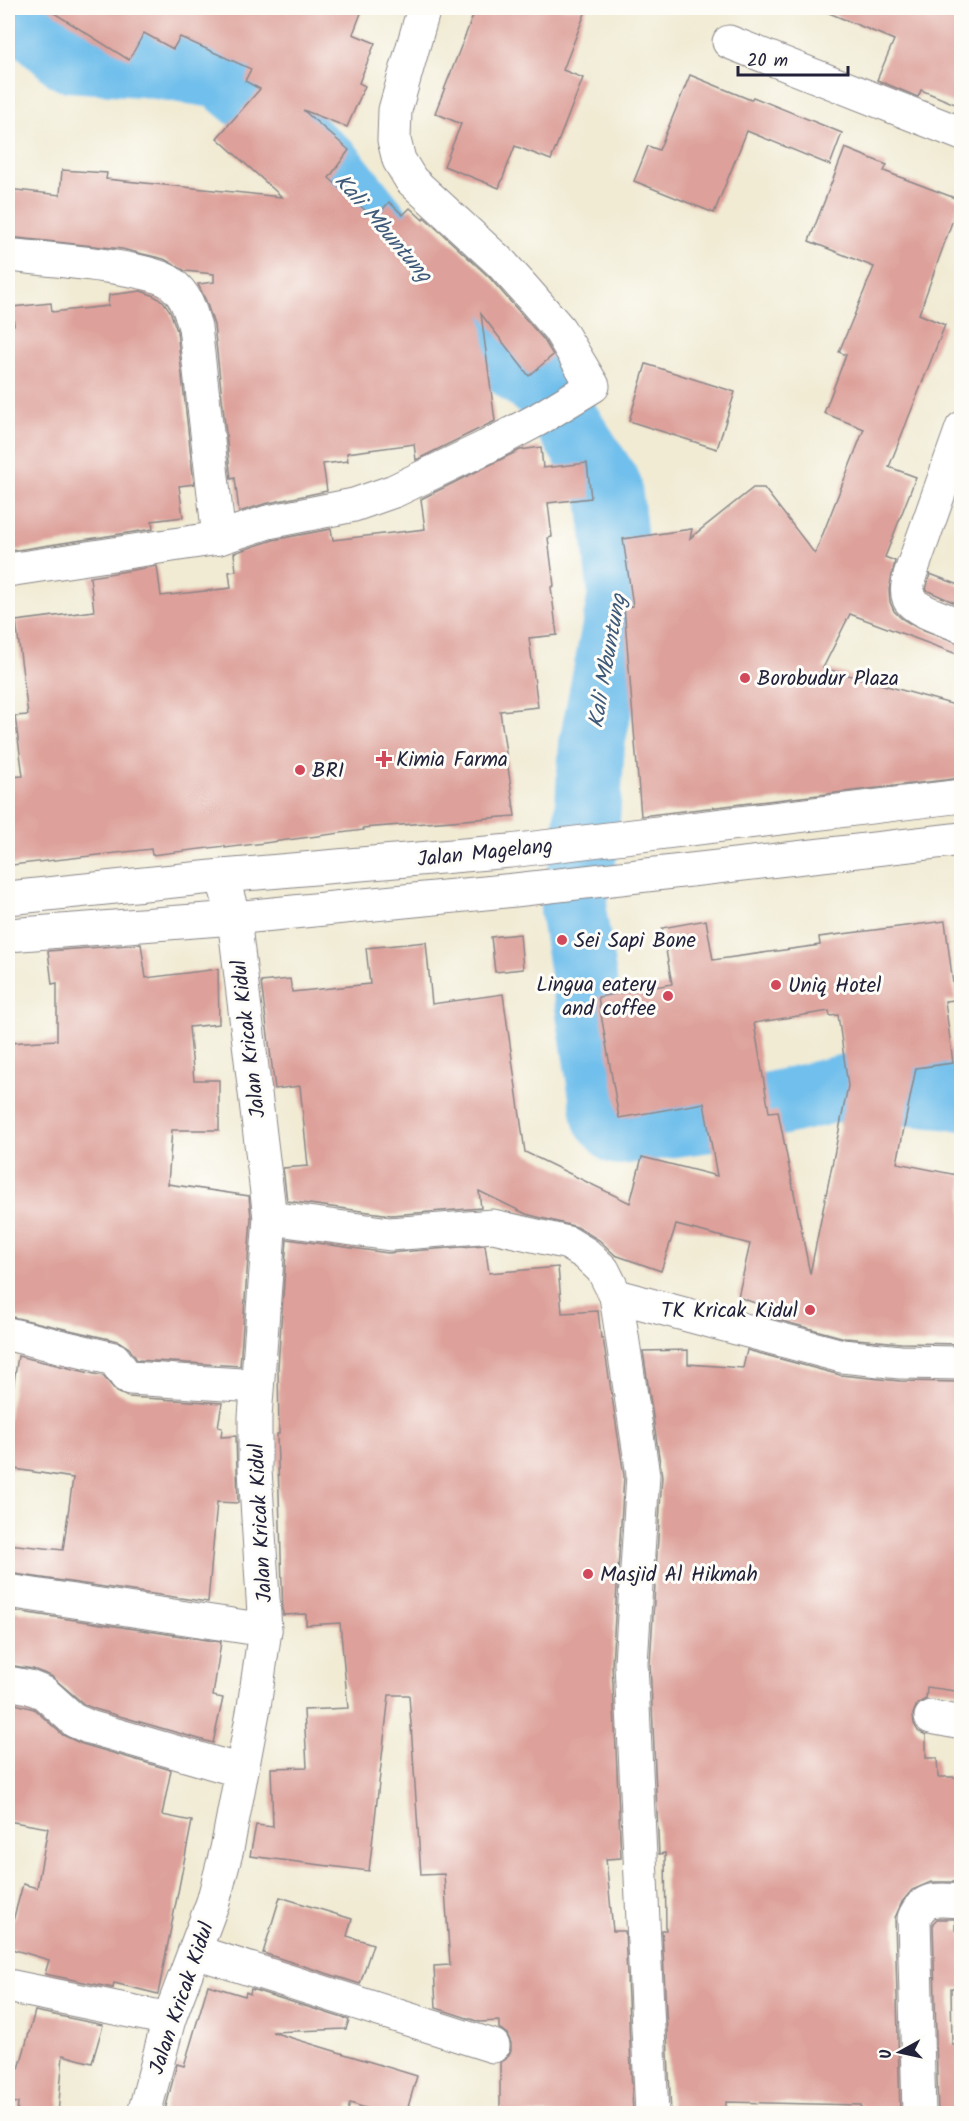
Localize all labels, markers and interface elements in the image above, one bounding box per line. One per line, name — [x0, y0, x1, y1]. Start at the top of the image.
scale bar — [738, 39, 848, 77]
text: 20 m — [747, 47, 788, 76]
water label: Kali Mbuntung — [325, 166, 441, 292]
water label: Kali Mbuntung — [579, 590, 638, 731]
place label: Borobudur Plaza — [757, 663, 899, 696]
marker: Borobudur Plaza — [738, 671, 752, 685]
place label: Kimia Farma — [396, 744, 508, 777]
marker: Kimia Farma — [377, 752, 391, 766]
place label: BRI — [312, 755, 344, 788]
marker: BRI — [293, 763, 307, 777]
street label: Jalan Magelang — [416, 830, 555, 877]
place label: Sei Sapi Bone — [574, 925, 697, 958]
marker: Sei Sapi Bone — [555, 933, 569, 947]
street label: Jalan Kricak Kidul — [223, 958, 276, 1120]
place label: Lingua eatery and coffee — [536, 969, 657, 1026]
place label: Uniq Hotel — [788, 970, 881, 1003]
marker: Uniq Hotel — [769, 978, 783, 992]
marker: Lingua eatery and coffee — [661, 989, 675, 1003]
place label: TK Kricak Kidul — [661, 1295, 798, 1328]
marker: TK Kricak Kidul — [803, 1303, 817, 1317]
street label: Jalan Kricak Kidul — [241, 1443, 282, 1603]
place label: Masjid Al Hikmah — [600, 1559, 758, 1592]
marker: Masjid Al Hikmah — [581, 1567, 595, 1581]
street label: Jalan Kricak Kidul — [141, 1918, 224, 2079]
north arrow — [870, 2022, 930, 2082]
text: U — [874, 2047, 900, 2060]

